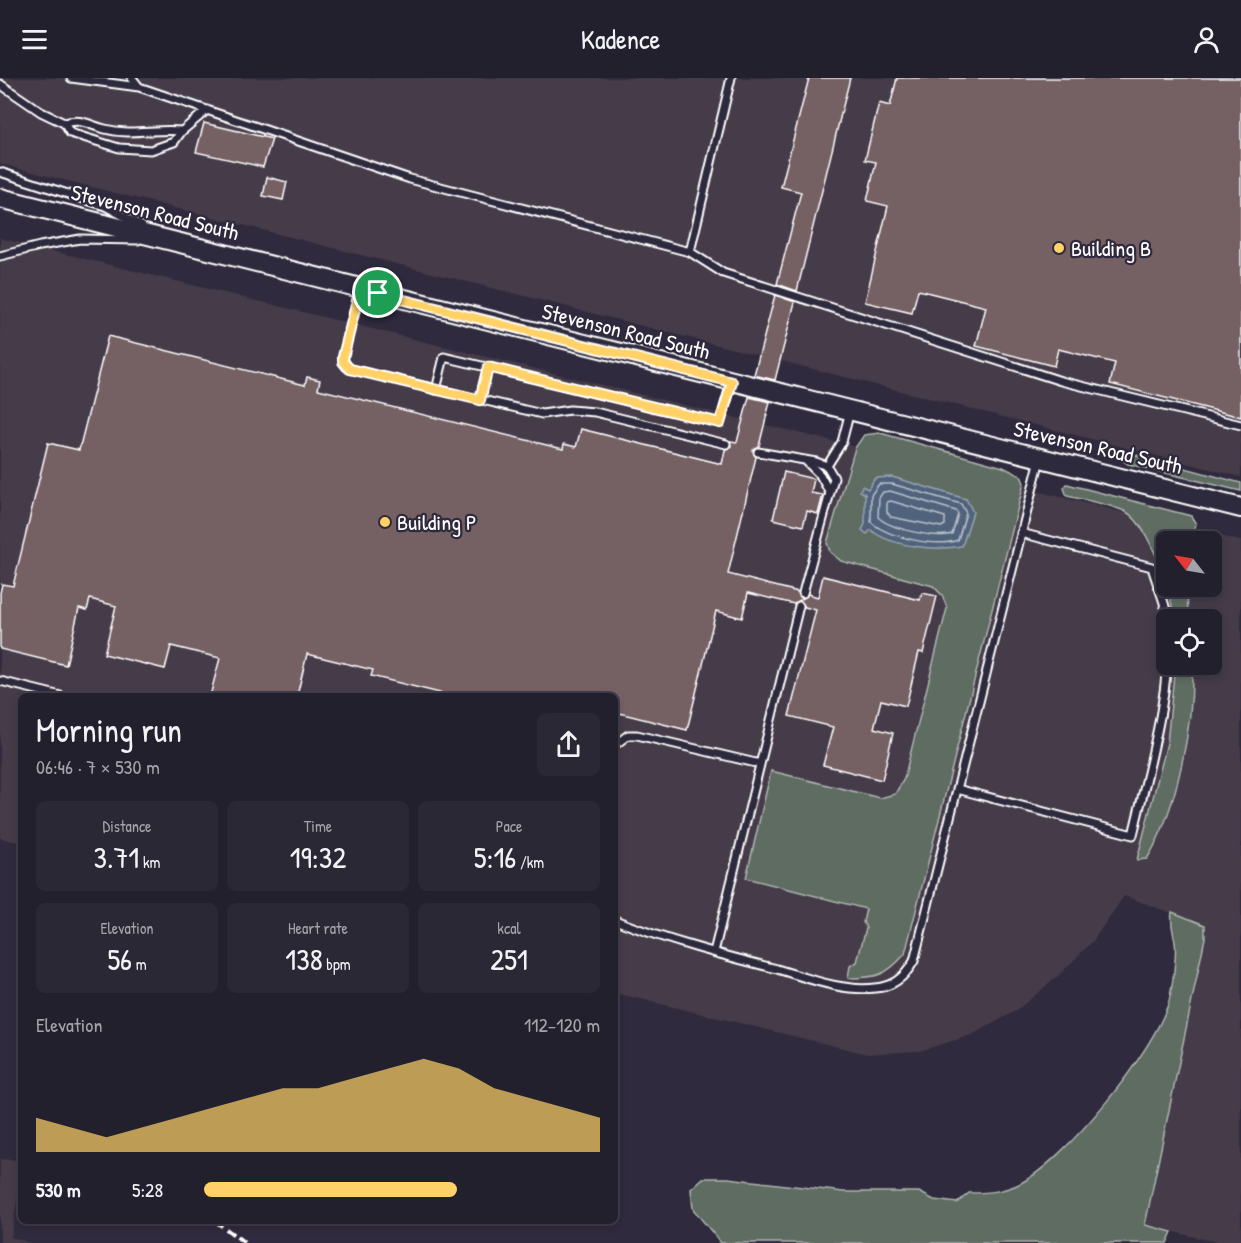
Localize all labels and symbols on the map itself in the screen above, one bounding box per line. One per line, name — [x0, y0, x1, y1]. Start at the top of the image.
street label: Stevenson Road South — [68, 177, 242, 247]
place label: Building B — [1071, 233, 1151, 263]
marker: Building B — [1052, 241, 1066, 255]
pin — [352, 267, 403, 318]
street label: Stevenson Road South — [539, 296, 713, 366]
street label: Stevenson Road South — [1011, 413, 1185, 481]
place label: Building P — [397, 507, 477, 537]
marker: Building P — [378, 515, 392, 529]
north arrow — [1156, 531, 1222, 597]

